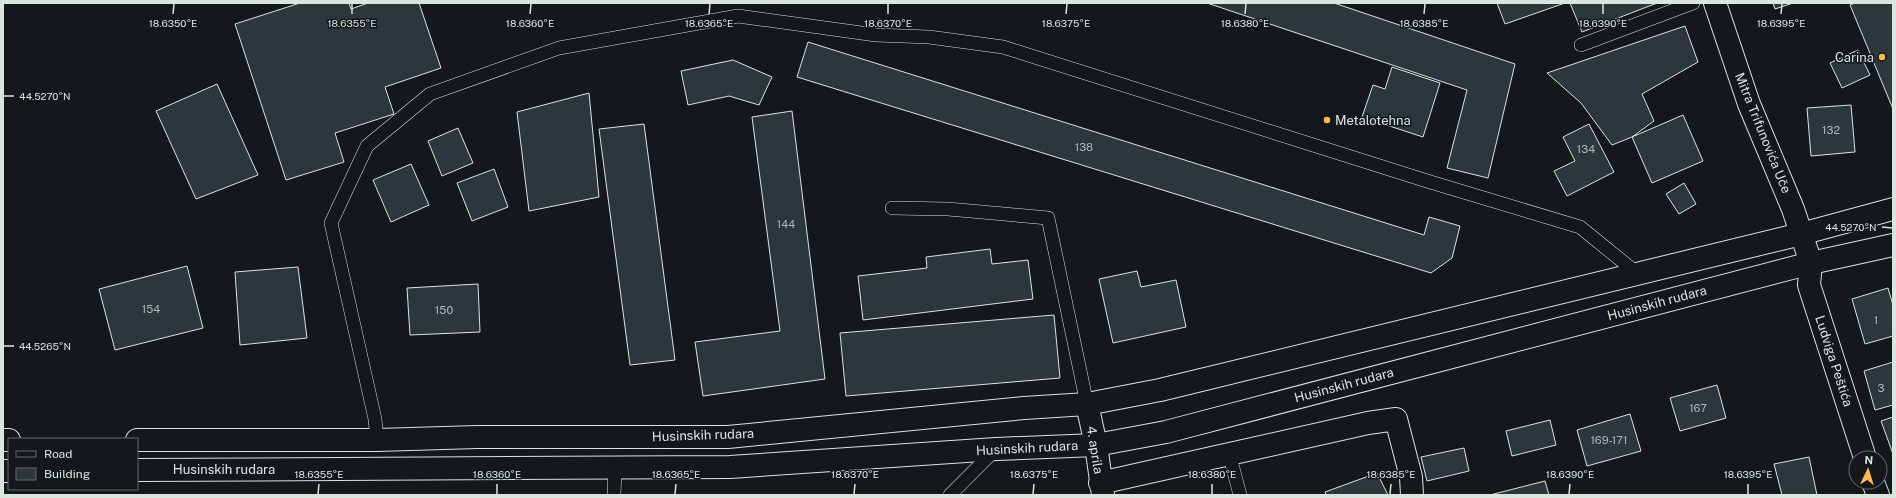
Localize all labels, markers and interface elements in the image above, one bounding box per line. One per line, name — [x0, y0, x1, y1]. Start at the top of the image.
text: 18.6350°E — [149, 17, 197, 29]
text: 18.6355°E — [328, 17, 376, 29]
text: 18.6360°E — [506, 17, 554, 29]
text: 18.6365°E — [685, 17, 733, 29]
text: 18.6370°E — [864, 17, 912, 29]
text: 18.6375°E — [1042, 17, 1090, 29]
text: 18.6380°E — [1221, 17, 1269, 29]
text: 18.6385°E — [1400, 17, 1448, 29]
text: 18.6390°E — [1579, 17, 1627, 29]
text: 18.6395°E — [1757, 17, 1805, 29]
place label: Carina — [1835, 50, 1874, 65]
marker: Carina — [1877, 52, 1887, 62]
street label: Mitra Trifunovića Uče — [1732, 71, 1794, 195]
text: 44.5270°N — [19, 90, 71, 102]
place label: Metalotehna — [1335, 113, 1411, 128]
marker: Metalotehna — [1322, 115, 1332, 125]
house number: 132 — [1822, 124, 1840, 136]
house number: 138 — [1075, 141, 1093, 153]
house number: 134 — [1577, 143, 1595, 155]
house number: 144 — [777, 218, 795, 230]
text: 44.5270°N — [1825, 221, 1877, 233]
street label: Husinskih rudara — [1606, 283, 1708, 323]
house number: 154 — [142, 303, 160, 315]
house number: 150 — [435, 304, 453, 316]
street label: Ludviga Peštića — [1812, 313, 1856, 409]
house number: 1 — [1874, 314, 1878, 326]
text: 44.5265°N — [19, 340, 71, 352]
street label: Husinskih rudara — [1293, 365, 1395, 405]
house number: 3 — [1878, 382, 1885, 394]
house number: 167 — [1689, 402, 1707, 414]
street label: 4. aprila — [1084, 425, 1106, 475]
street label: Husinskih rudara — [652, 426, 754, 444]
house number: 169-171 — [1590, 434, 1628, 446]
legend — [8, 438, 138, 490]
street label: Husinskih rudara — [976, 438, 1078, 458]
text: Road — [44, 447, 72, 461]
north arrow — [1848, 450, 1888, 490]
text: N — [1864, 454, 1873, 466]
street label: Husinskih rudara — [173, 462, 275, 477]
text: Building — [44, 467, 90, 481]
text: 18.6355°E — [295, 468, 343, 480]
text: 18.6360°E — [473, 468, 521, 480]
text: 18.6365°E — [652, 468, 700, 480]
text: 18.6370°E — [831, 468, 879, 480]
text: 18.6375°E — [1010, 468, 1058, 480]
text: 18.6380°E — [1188, 468, 1236, 480]
text: 18.6385°E — [1367, 468, 1415, 480]
text: 18.6390°E — [1546, 468, 1594, 480]
text: 18.6395°E — [1724, 468, 1772, 480]

